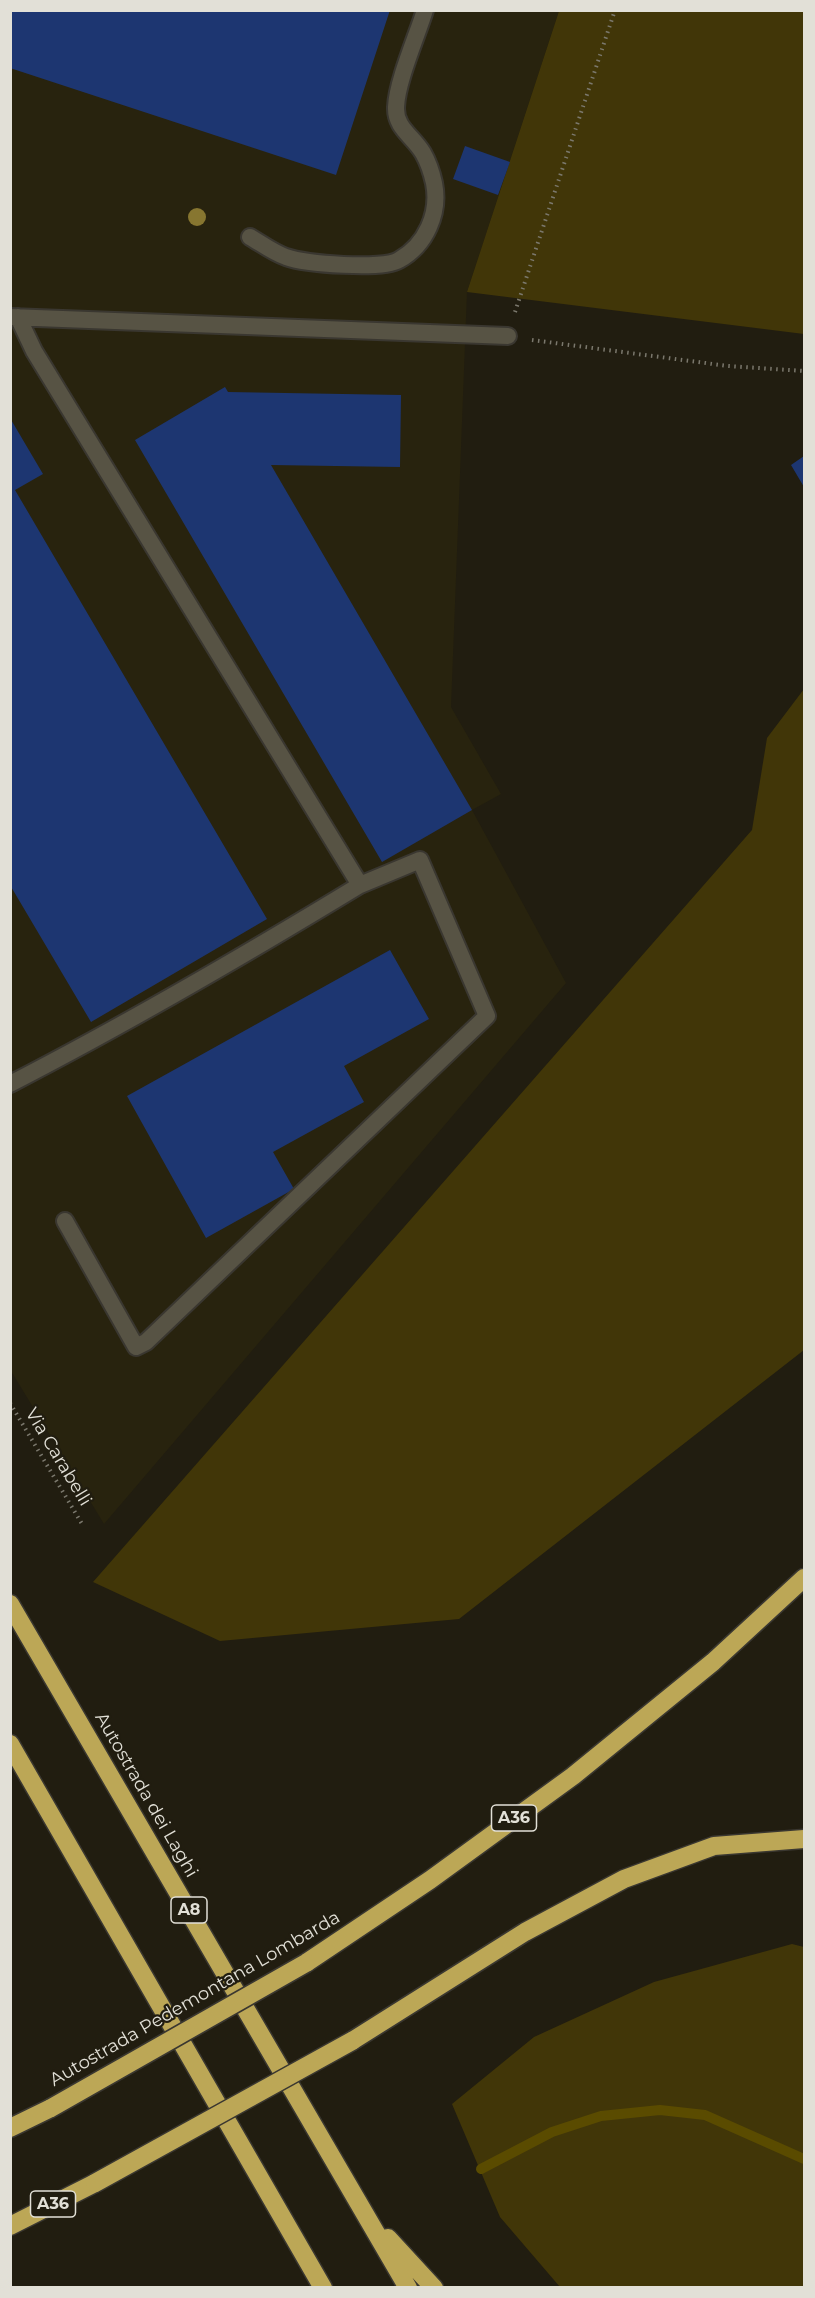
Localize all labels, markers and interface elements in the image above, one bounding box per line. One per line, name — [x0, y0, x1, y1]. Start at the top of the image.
street label: Via Carabelli — [20, 1404, 96, 1510]
street label: Autostrada dei Laghi — [90, 1709, 202, 1881]
road number: A36 — [492, 1805, 536, 1831]
road number: A8 — [171, 1897, 207, 1923]
street label: Autostrada Pedemontana Lombarda — [46, 1907, 344, 2091]
road number: A36 — [31, 2191, 76, 2217]

